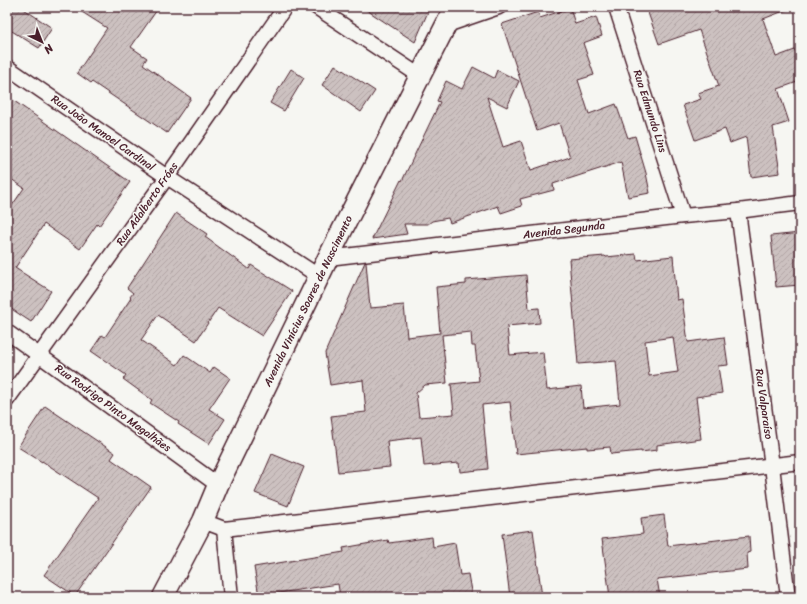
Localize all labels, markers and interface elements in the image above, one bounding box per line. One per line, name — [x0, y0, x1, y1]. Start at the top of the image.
north arrow — [22, 22, 62, 62]
text: N — [39, 39, 58, 59]
street label: Rua Edmundo Lins — [628, 67, 672, 155]
street label: Rua João Manoel Cardinal — [47, 90, 160, 177]
street label: Rua Adalberto Fróes — [111, 157, 184, 250]
street label: Avenida Vinícius Soares de Nascimento — [258, 212, 358, 391]
street label: Avenida Segunda — [521, 215, 607, 245]
street label: Rua Rodrigo Pinto Magalhães — [51, 359, 176, 457]
street label: Rua Valparaíso — [750, 367, 778, 441]

